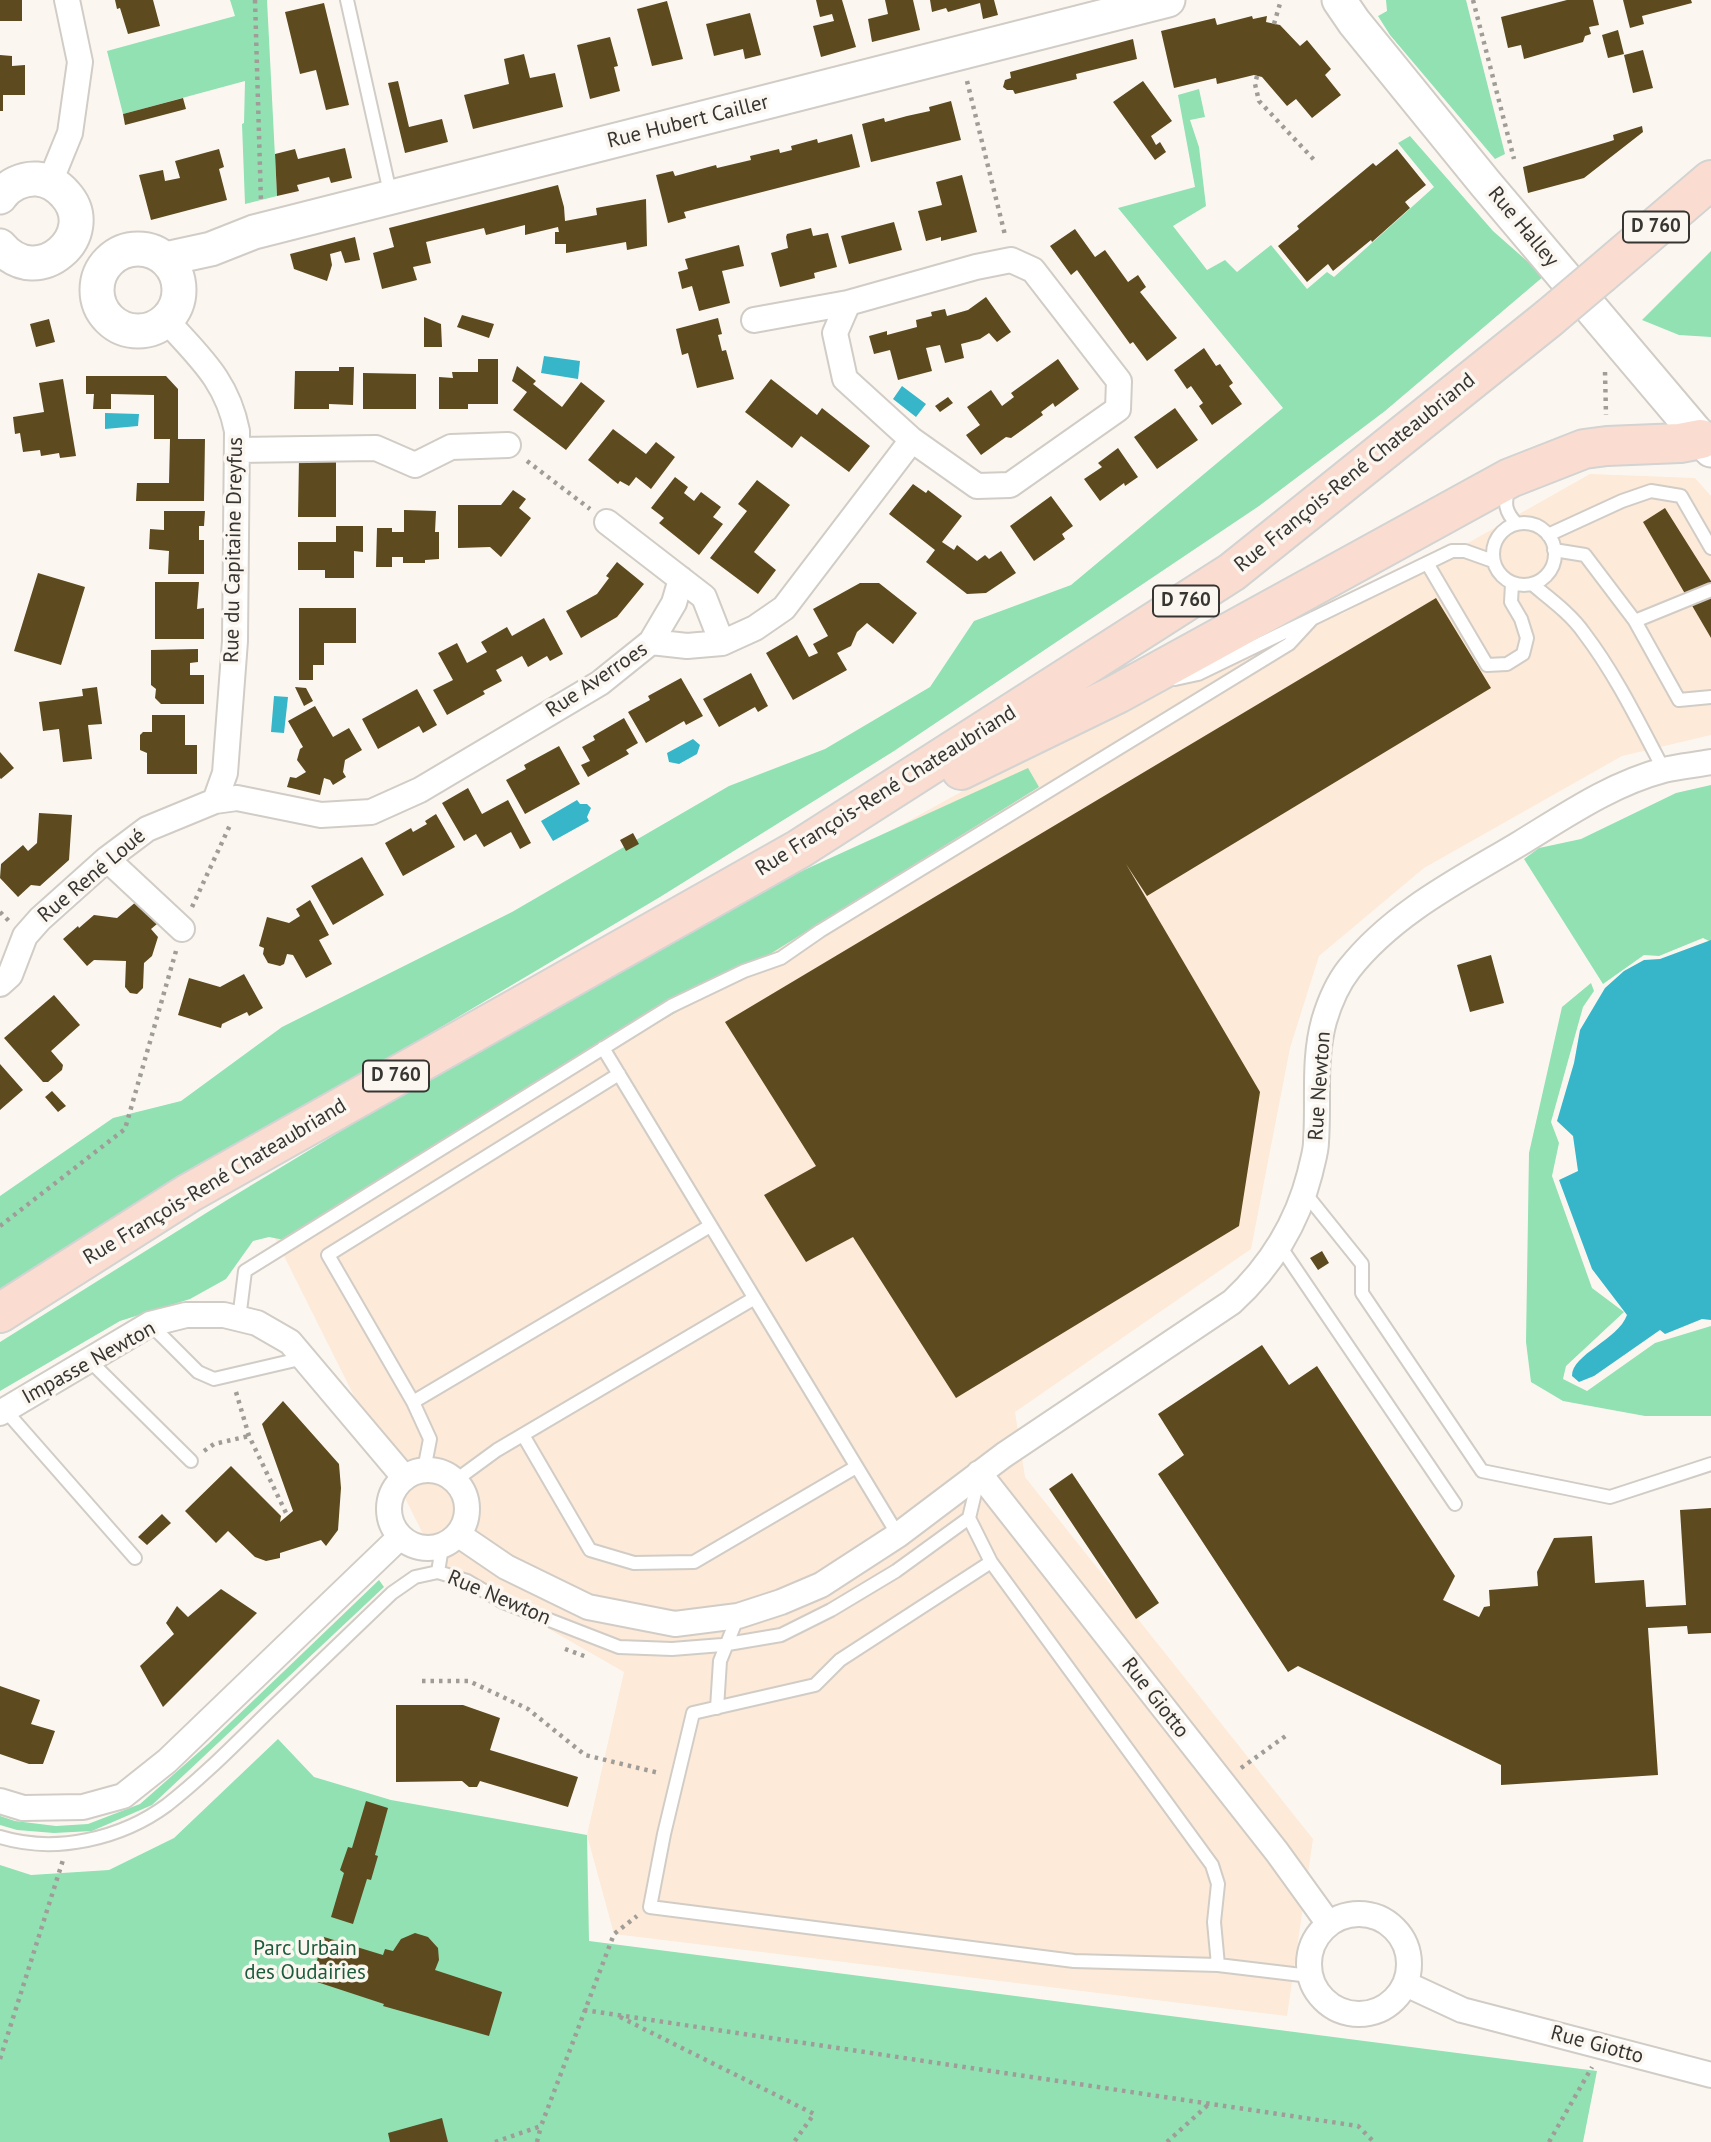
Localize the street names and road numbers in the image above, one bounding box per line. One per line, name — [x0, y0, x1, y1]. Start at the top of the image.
street label: Rue Hubert Cailler — [605, 90, 771, 154]
street label: Rue Halley — [1482, 182, 1564, 272]
road number: D 760 — [1623, 212, 1689, 243]
street label: Rue François-René Chateaubriand — [1230, 368, 1480, 578]
street label: Rue du Capitaine Dreyfus — [219, 437, 249, 663]
road number: D 760 — [1153, 586, 1219, 616]
street label: Rue Averroes — [541, 637, 653, 723]
street label: Rue François-René Chateaubriand — [751, 700, 1021, 882]
street label: Rue René Loué — [33, 824, 151, 928]
street label: Rue Newton — [1304, 1030, 1336, 1142]
road number: D 760 — [363, 1060, 429, 1092]
street label: Rue François-René Chateaubriand — [79, 1093, 351, 1271]
street label: Impasse Newton — [18, 1316, 160, 1410]
street label: Rue Newton — [444, 1565, 554, 1631]
street label: Rue Giotto — [1116, 1653, 1194, 1743]
street label: Rue Giotto — [1548, 2021, 1646, 2069]

